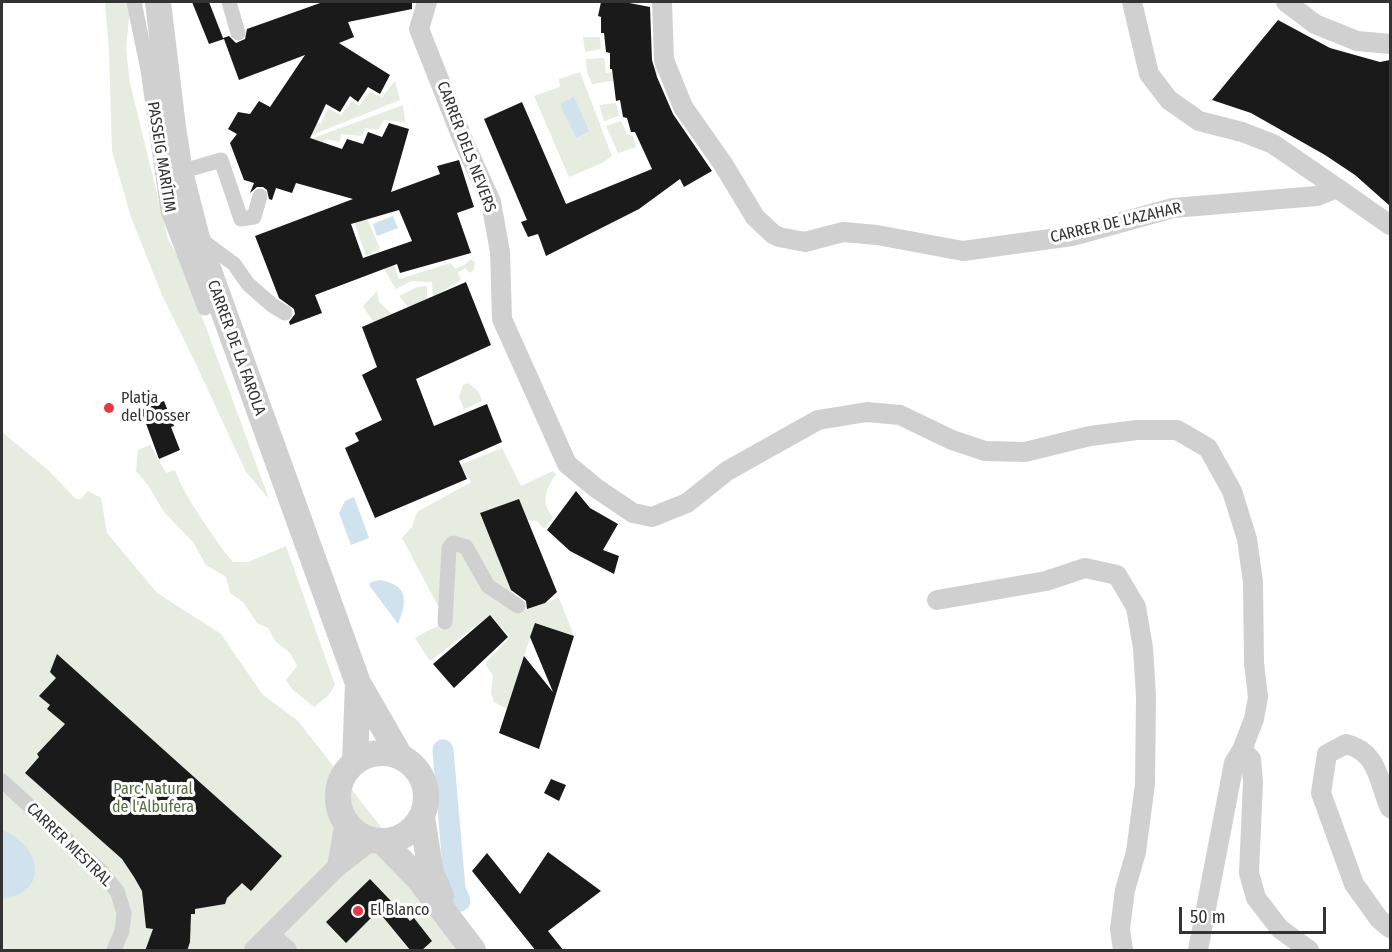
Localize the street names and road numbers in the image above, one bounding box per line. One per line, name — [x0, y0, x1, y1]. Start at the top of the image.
street label: CARRER DELS NEVERS — [432, 79, 500, 215]
street label: PASSEIG MARÍTIM — [143, 100, 179, 214]
street label: CARRER DE L'AZAHAR — [1049, 199, 1183, 247]
street label: CARRER DE LA FAROLA — [203, 278, 269, 418]
street label: CARRER MESTRAL — [22, 799, 116, 891]

